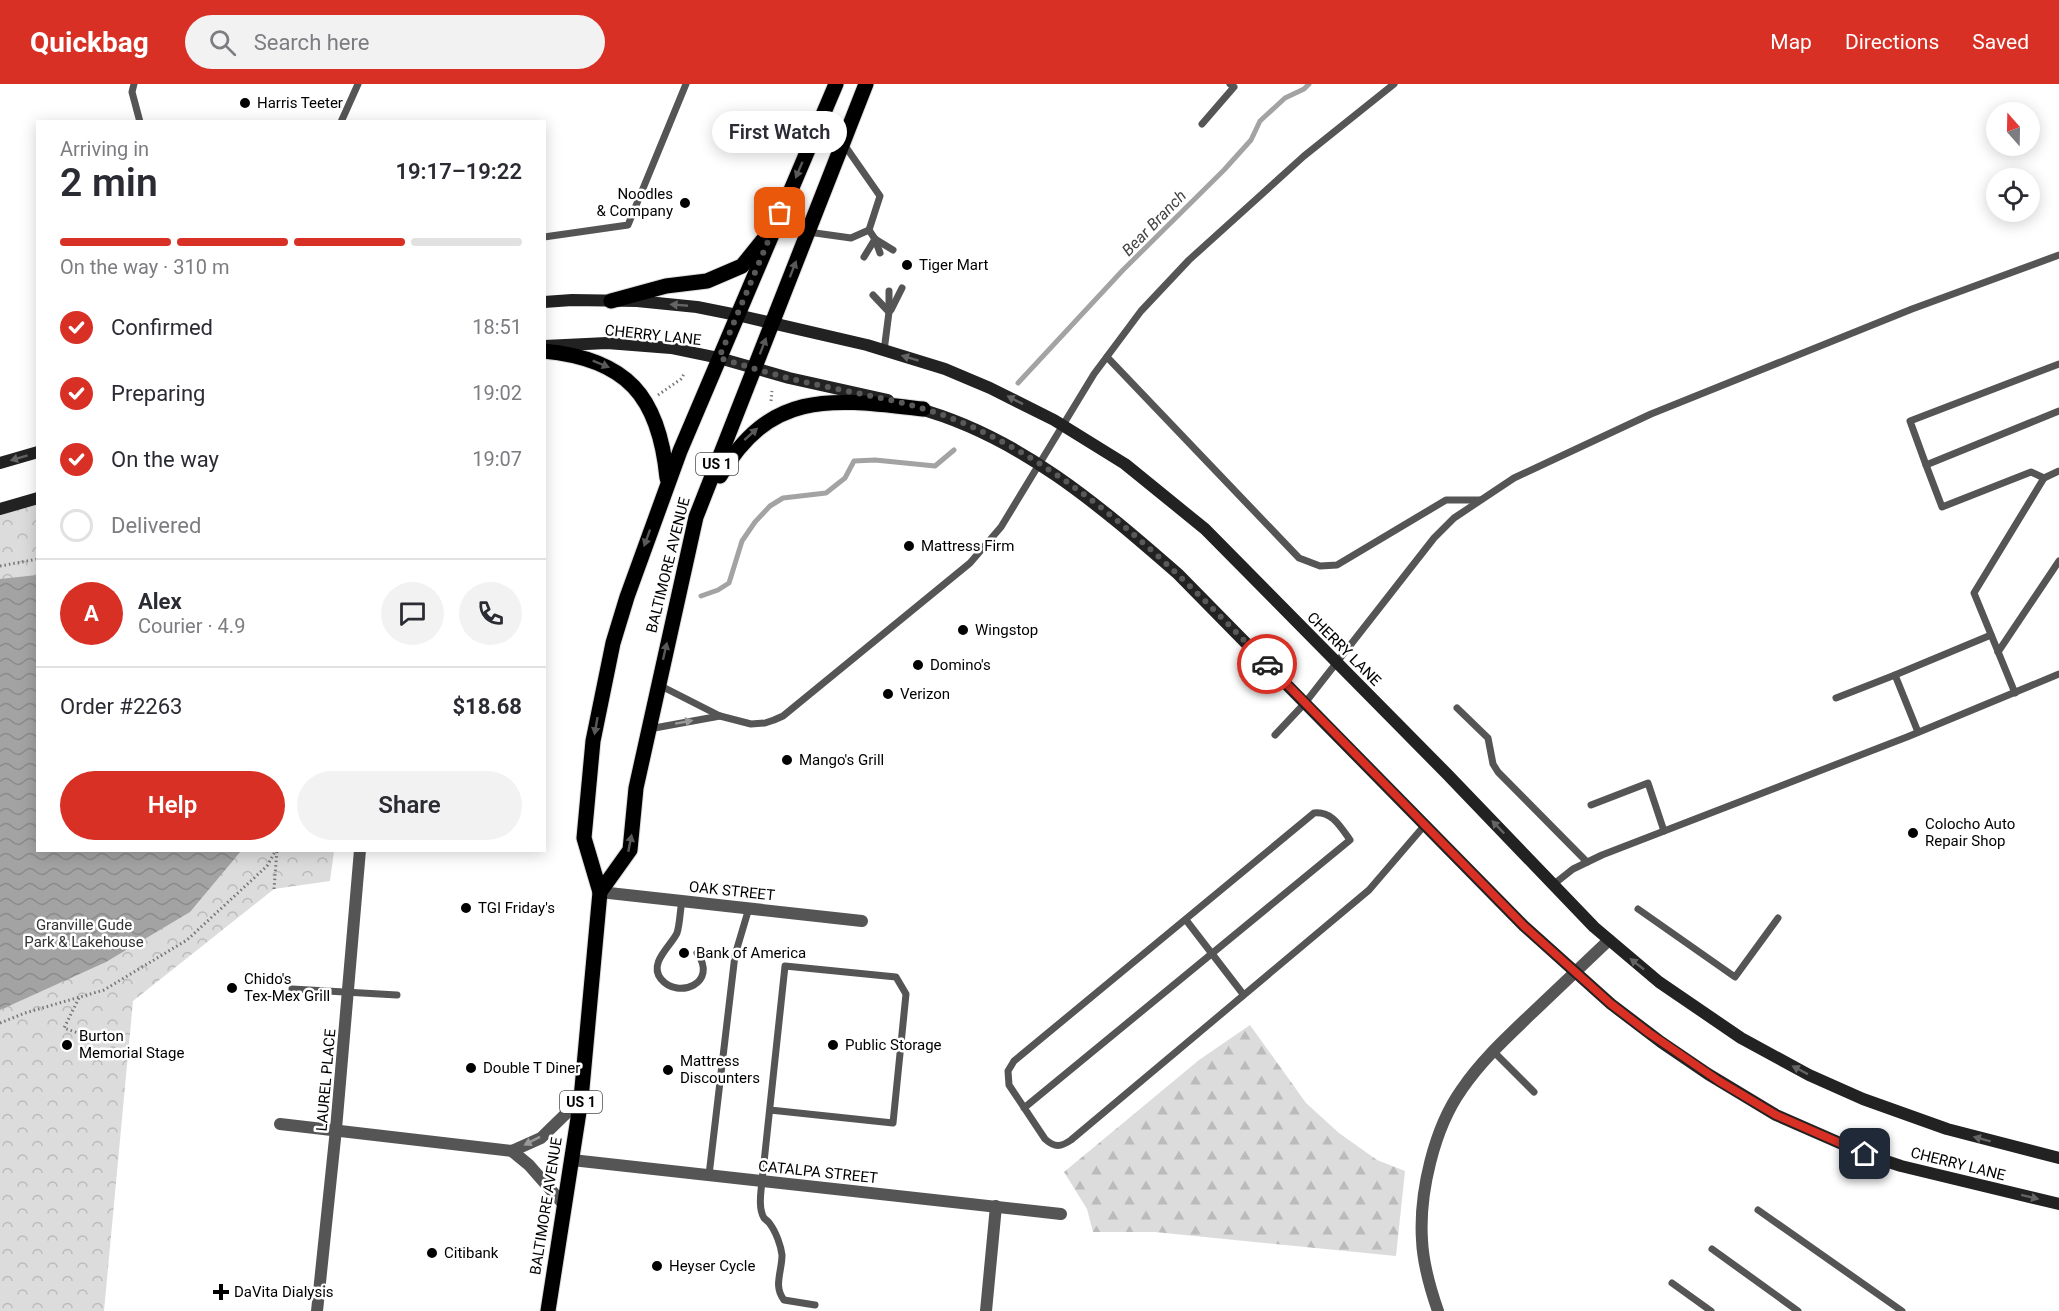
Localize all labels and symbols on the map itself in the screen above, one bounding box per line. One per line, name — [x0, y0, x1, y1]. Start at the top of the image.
place label: Harris Teeter — [257, 94, 343, 112]
marker: Harris Teeter — [238, 96, 252, 110]
north arrow — [1986, 102, 2040, 156]
callout: First Watch — [712, 111, 848, 153]
one-way arrow — [794, 162, 804, 180]
place label: Noodles & Company — [597, 185, 673, 220]
water label: Bear Branch — [1118, 186, 1190, 260]
pin — [754, 187, 805, 238]
marker: Noodles & Company — [678, 196, 692, 210]
place label: Tiger Mart — [919, 256, 988, 274]
marker: Tiger Mart — [900, 258, 914, 272]
one-way arrow — [789, 260, 798, 278]
one-way arrow — [669, 300, 688, 310]
street label: CHERRY LANE — [604, 321, 703, 349]
one-way arrow — [759, 337, 768, 355]
one-way arrow — [901, 353, 919, 362]
one-way arrow — [592, 360, 610, 369]
one-way arrow — [1006, 395, 1023, 405]
one-way arrow — [744, 427, 759, 441]
road number: US 1 — [696, 453, 738, 475]
one-way arrow — [10, 454, 28, 463]
street label: BALTIMORE AVENUE — [642, 495, 694, 635]
one-way arrow — [642, 530, 652, 548]
place label: Mattress Firm — [921, 537, 1014, 555]
marker: Mattress Firm — [902, 539, 916, 553]
street label: CHERRY LANE — [1303, 608, 1385, 690]
place label: Wingstop — [975, 621, 1038, 639]
marker: Wingstop — [956, 623, 970, 637]
courier — [1237, 634, 1297, 694]
one-way arrow — [660, 642, 670, 661]
place label: Domino's — [930, 656, 991, 674]
marker: Domino's — [911, 658, 925, 672]
place label: Verizon — [900, 685, 950, 703]
marker: Verizon — [881, 687, 895, 701]
one-way arrow — [591, 717, 600, 736]
one-way arrow — [674, 717, 693, 726]
place label: Mango's Grill — [799, 751, 884, 769]
marker: Mango's Grill — [780, 753, 794, 767]
place label: Colocho Auto Repair Shop — [1925, 815, 2015, 850]
one-way arrow — [1492, 820, 1506, 834]
marker: Colocho Auto Repair Shop — [1906, 826, 1920, 840]
one-way arrow — [625, 833, 634, 852]
street label: OAK STREET — [688, 878, 776, 904]
place label: TGI Friday's — [478, 899, 555, 917]
marker: TGI Friday's — [459, 901, 473, 915]
park label: Granville Gude Park & Lakehouse — [24, 916, 144, 951]
place label: Bank of America — [696, 944, 806, 962]
marker: Bank of America — [677, 946, 691, 960]
one-way arrow — [1629, 958, 1644, 970]
place label: Chido's Tex-Mex Grill — [244, 970, 330, 1005]
marker: Chido's Tex-Mex Grill — [225, 981, 239, 995]
place label: Burton Memorial Stage — [79, 1027, 184, 1062]
street label: LAUREL PLACE — [313, 1028, 339, 1132]
place label: Public Storage — [845, 1036, 942, 1054]
marker: Burton Memorial Stage — [60, 1038, 74, 1052]
marker: Public Storage — [826, 1038, 840, 1052]
place label: Mattress Discounters — [680, 1052, 760, 1087]
place label: Double T Diner — [483, 1059, 580, 1077]
marker: Double T Diner — [464, 1061, 478, 1075]
marker: Mattress Discounters — [661, 1063, 675, 1077]
one-way arrow — [1791, 1065, 1808, 1075]
road number: US 1 — [560, 1091, 602, 1113]
pin — [1839, 1128, 1890, 1179]
one-way arrow — [1973, 1133, 1991, 1143]
street label: BALTIMORE AVENUE — [526, 1135, 566, 1276]
one-way arrow — [524, 1137, 541, 1146]
street label: CHERRY LANE — [1909, 1144, 2008, 1185]
street label: CATALPA STREET — [757, 1157, 879, 1187]
one-way arrow — [2021, 1193, 2039, 1203]
place label: Citibank — [444, 1244, 499, 1262]
marker: Citibank — [425, 1246, 439, 1260]
place label: Heyser Cycle — [669, 1257, 755, 1275]
marker: Heyser Cycle — [650, 1259, 664, 1273]
marker: DaVita Dialysis — [212, 1283, 230, 1301]
place label: DaVita Dialysis — [234, 1283, 334, 1301]

